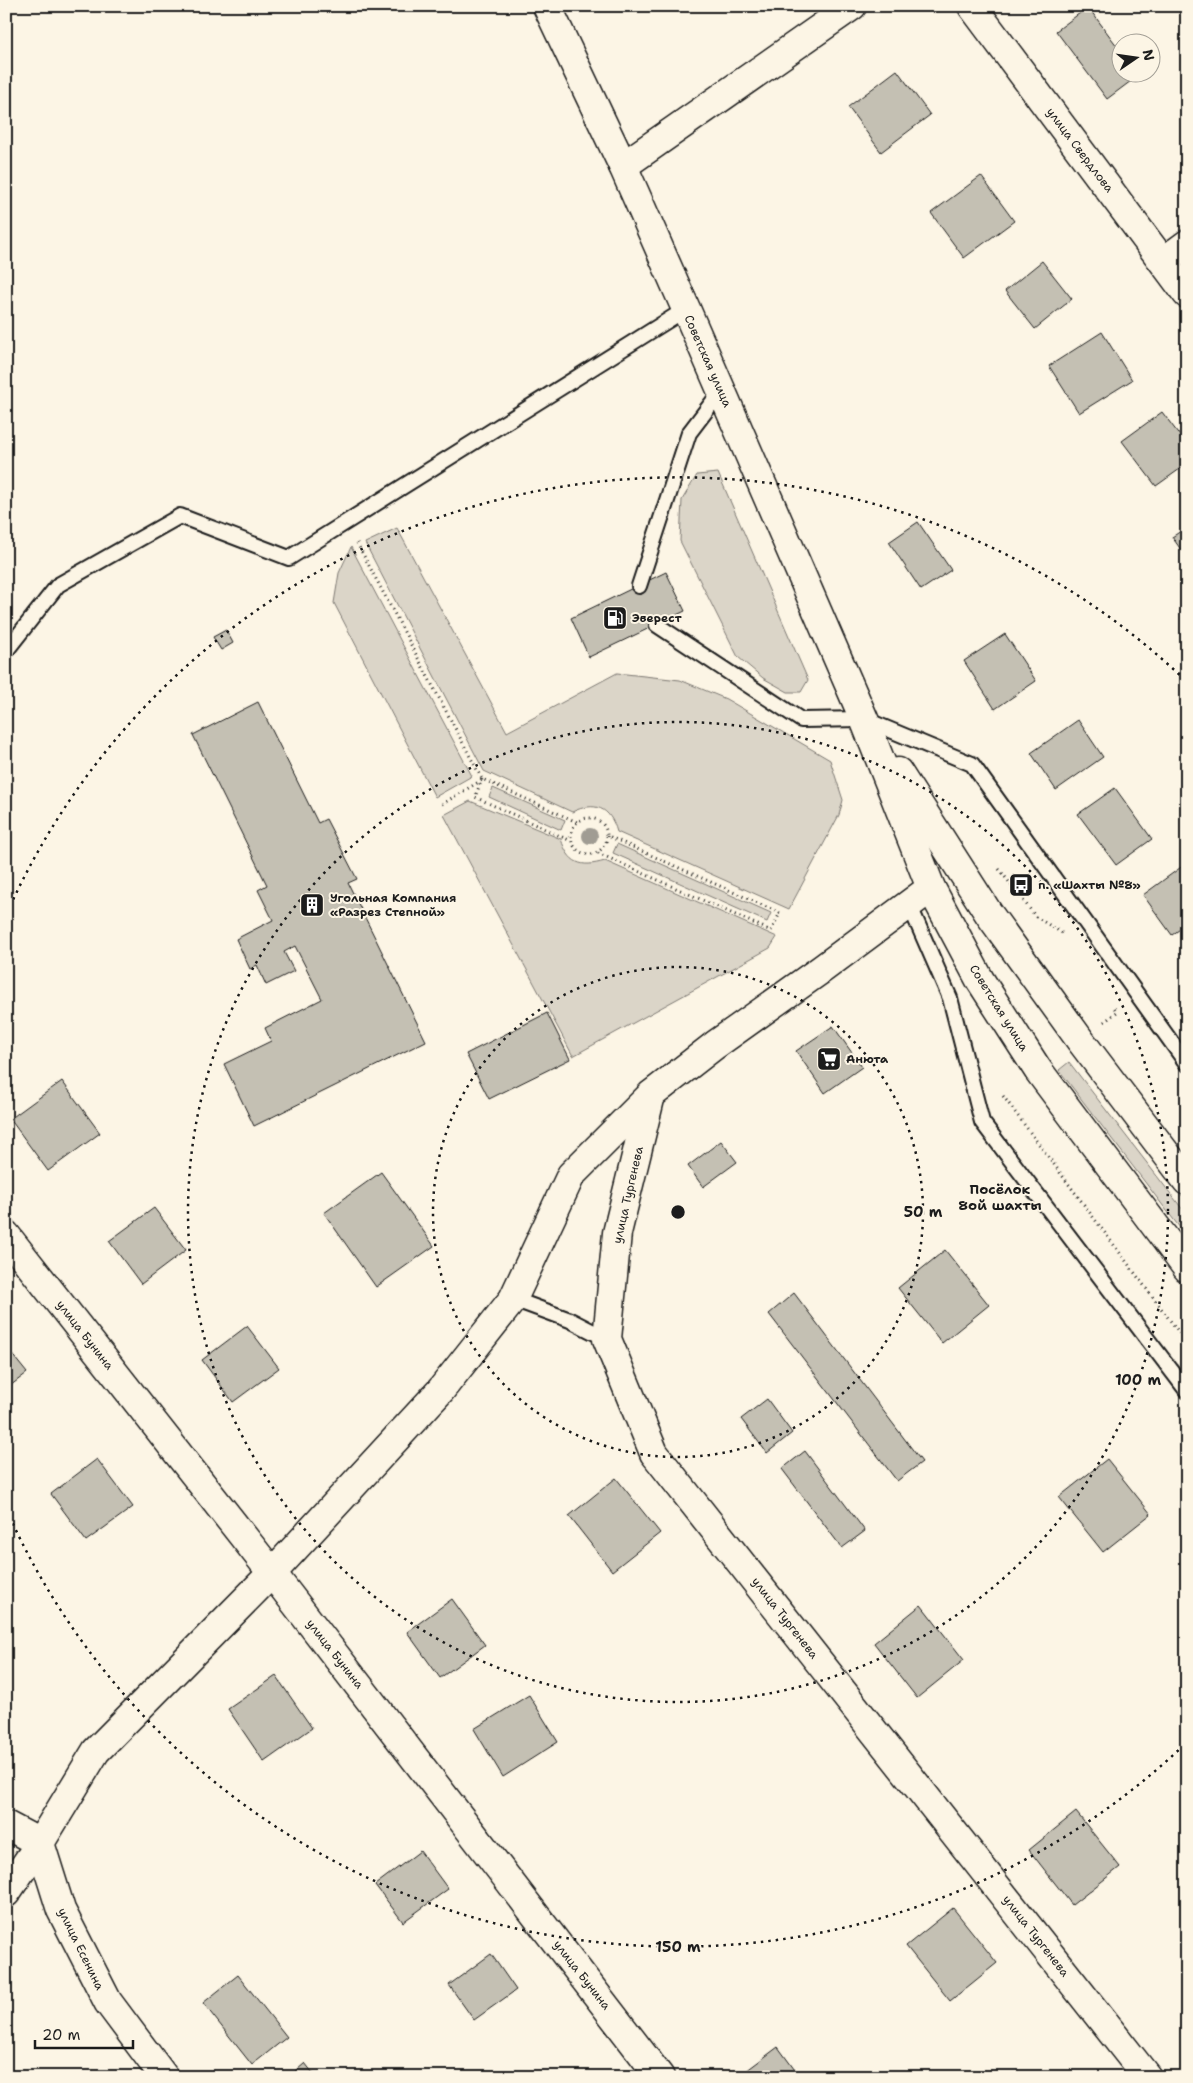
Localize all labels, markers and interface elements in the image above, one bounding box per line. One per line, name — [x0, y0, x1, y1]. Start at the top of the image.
north arrow — [1110, 32, 1160, 82]
text: N — [1139, 48, 1159, 63]
street label: улица Свердлова — [1043, 104, 1118, 196]
street label: Советская улица — [681, 312, 736, 410]
fuel station icon: Эверест — [602, 605, 628, 631]
place label: Эверест — [632, 610, 682, 626]
bus stop icon: п. «Шахты №8» — [1008, 872, 1034, 898]
place label: п. «Шахты №8» — [1038, 877, 1141, 893]
place label: Угольная Компания «Разрез Степной» — [330, 890, 456, 920]
building icon: Угольная Компания «Разрез Степной» — [299, 892, 325, 918]
street label: Советская улица — [966, 962, 1032, 1055]
supermarket icon: Анюта — [816, 1046, 842, 1072]
place label: Анюта — [846, 1051, 889, 1067]
street label: улица Тургенева — [609, 1144, 647, 1245]
district label: Посёлок 8ой шахты — [958, 1180, 1042, 1214]
text: 50 m — [904, 1202, 943, 1222]
centre of rings — [669, 1203, 687, 1221]
street label: улица Бунина — [53, 1297, 118, 1374]
text: 100 m — [1115, 1370, 1161, 1390]
street label: улица Тургенева — [748, 1574, 822, 1662]
street label: улица Бунина — [303, 1616, 368, 1693]
street label: улица Тургенева — [999, 1892, 1073, 1980]
street label: улица Есенина — [54, 1905, 108, 1993]
street label: улица Бунина — [550, 1937, 615, 2014]
text: 150 m — [655, 1937, 701, 1957]
scale bar — [35, 2018, 132, 2050]
text: 20 m — [42, 2025, 81, 2045]

